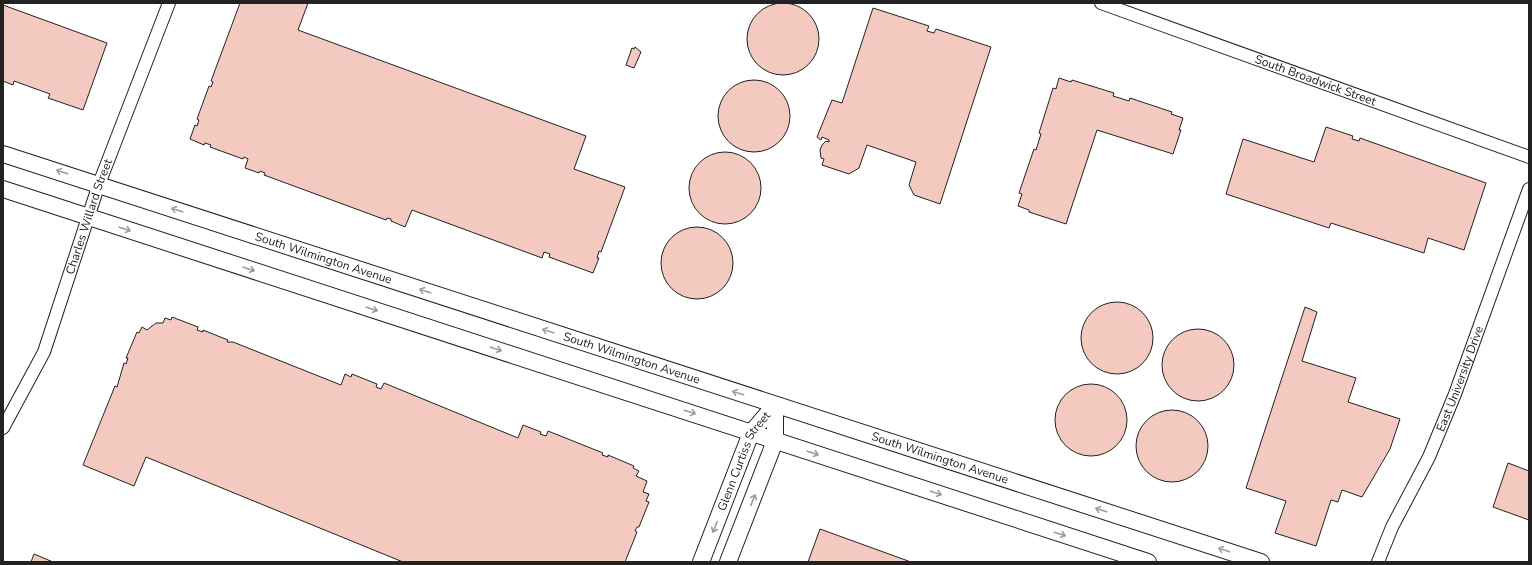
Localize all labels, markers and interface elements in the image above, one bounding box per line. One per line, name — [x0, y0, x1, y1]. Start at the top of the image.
street label: South Broadwick Street — [1253, 51, 1379, 110]
street label: Charles Willard Street — [62, 156, 116, 276]
one-way arrow — [56, 168, 68, 176]
one-way arrow — [170, 206, 183, 213]
one-way arrow — [118, 226, 131, 233]
street label: South Wilmington Avenue — [253, 228, 394, 288]
one-way arrow — [242, 266, 255, 273]
one-way arrow — [418, 287, 431, 294]
one-way arrow — [366, 306, 379, 313]
street label: East University Drive — [1432, 324, 1487, 434]
one-way arrow — [542, 327, 555, 334]
street label: South Wilmington Avenue — [561, 328, 702, 388]
one-way arrow — [490, 346, 503, 353]
one-way arrow — [732, 389, 745, 396]
street label: Glenn Curtiss Street — [714, 407, 775, 513]
one-way arrow — [684, 409, 696, 417]
street label: South Wilmington Avenue — [869, 428, 1010, 488]
one-way arrow — [806, 450, 819, 457]
one-way arrow — [929, 490, 942, 497]
one-way arrow — [750, 494, 757, 506]
one-way arrow — [1094, 506, 1107, 513]
one-way arrow — [711, 520, 719, 532]
one-way arrow — [1053, 530, 1065, 538]
one-way arrow — [1218, 546, 1231, 553]

